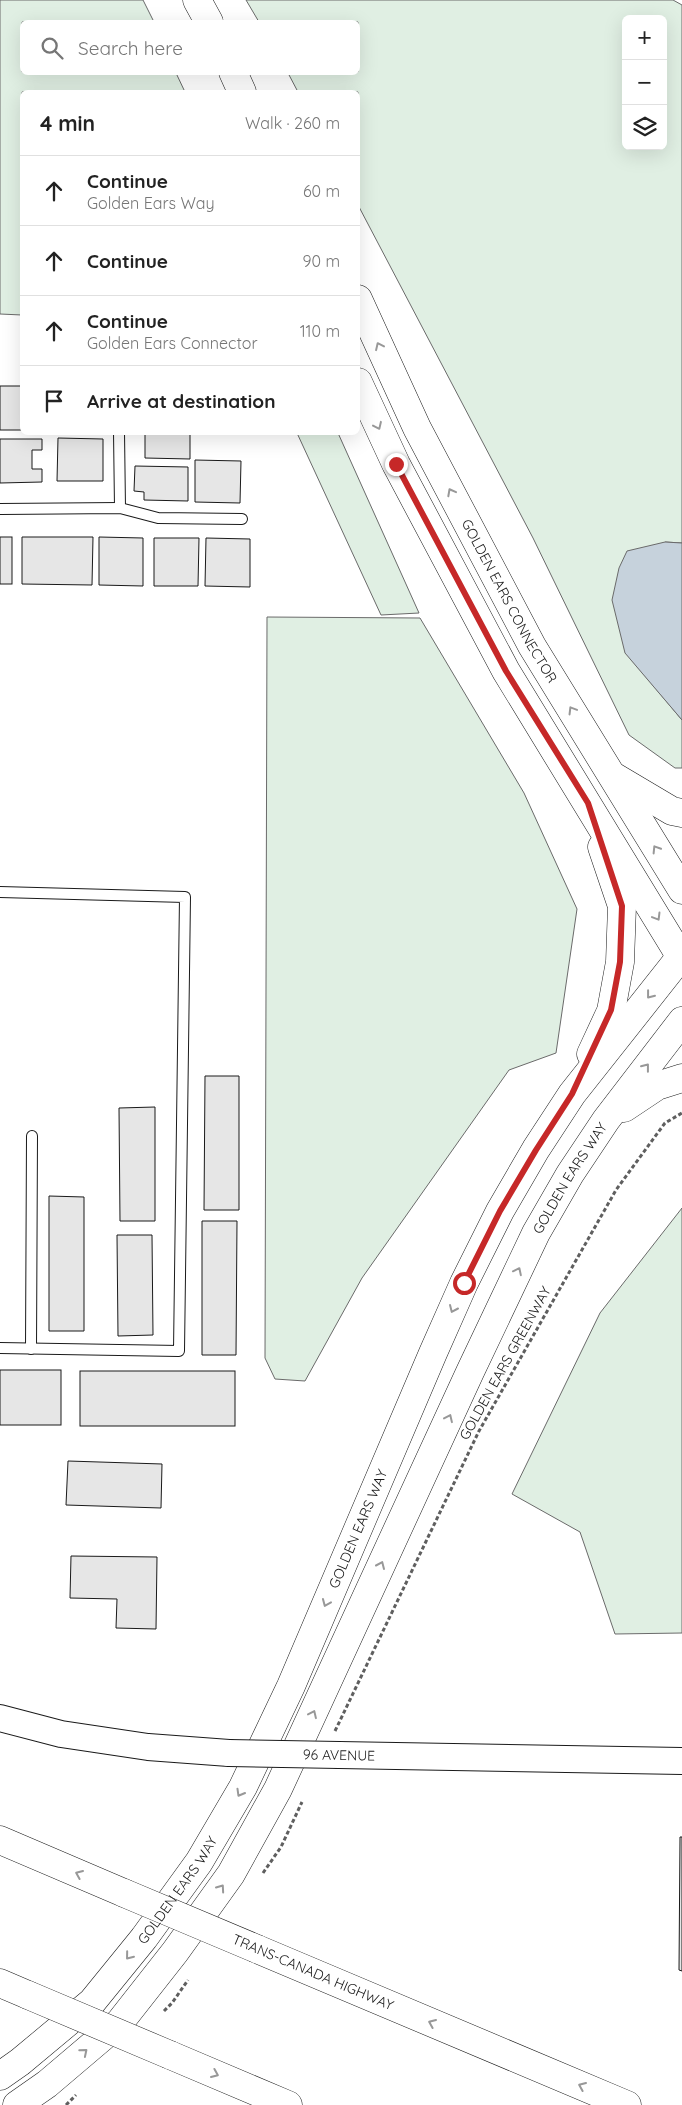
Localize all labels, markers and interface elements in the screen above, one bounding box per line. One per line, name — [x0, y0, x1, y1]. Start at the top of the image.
map controls — [622, 15, 667, 150]
button: + — [622, 15, 667, 60]
search box — [20, 20, 360, 75]
icon: search — [38, 34, 66, 62]
text: Search here — [78, 36, 183, 60]
button: − — [622, 60, 667, 105]
button: layers — [622, 105, 667, 150]
text: 4 min — [40, 110, 95, 136]
text: Walk · 260 m — [245, 113, 340, 133]
text: Continue — [87, 169, 168, 193]
icon: ahead — [40, 177, 68, 205]
text: 60 m — [303, 181, 340, 201]
text: Golden Ears Way — [87, 193, 215, 213]
icon: ahead — [40, 247, 68, 275]
text: Continue — [87, 249, 168, 273]
text: 90 m — [303, 251, 340, 271]
text: Continue — [87, 309, 168, 333]
icon: ahead — [40, 317, 68, 345]
text: 110 m — [300, 321, 340, 341]
text: Golden Ears Connector — [87, 333, 258, 353]
one-way arrow — [375, 342, 386, 351]
icon: arrive — [40, 387, 68, 415]
text: Arrive at destination — [87, 389, 276, 413]
one-way arrow — [372, 421, 382, 430]
route end — [385, 453, 408, 476]
one-way arrow — [447, 488, 457, 497]
street label: GOLDEN EARS CONNECTOR — [458, 516, 561, 686]
one-way arrow — [568, 707, 578, 716]
one-way arrow — [653, 845, 663, 854]
one-way arrow — [651, 912, 661, 921]
one-way arrow — [648, 989, 656, 998]
one-way arrow — [641, 1064, 649, 1073]
street label: GOLDEN EARS WAY — [529, 1119, 611, 1237]
one-way arrow — [512, 1267, 522, 1276]
route start — [453, 1272, 476, 1295]
street label: GOLDEN EARS GREENWAY — [455, 1283, 555, 1443]
one-way arrow — [449, 1304, 459, 1313]
one-way arrow — [442, 1414, 453, 1423]
street label: GOLDEN EARS WAY — [325, 1467, 391, 1591]
one-way arrow — [375, 1562, 385, 1571]
one-way arrow — [322, 1598, 333, 1607]
one-way arrow — [307, 1710, 317, 1719]
street label: 96 AVENUE — [303, 1745, 375, 1765]
one-way arrow — [236, 1788, 246, 1797]
street label: GOLDEN EARS WAY — [134, 1833, 221, 1948]
one-way arrow — [76, 1869, 84, 1879]
one-way arrow — [215, 1884, 224, 1894]
street label: TRANS-CANADA HIGHWAY — [230, 1930, 397, 2014]
one-way arrow — [126, 1950, 134, 1959]
one-way arrow — [428, 2018, 437, 2029]
one-way arrow — [78, 2049, 87, 2058]
one-way arrow — [210, 2068, 219, 2079]
one-way arrow — [578, 2082, 587, 2092]

